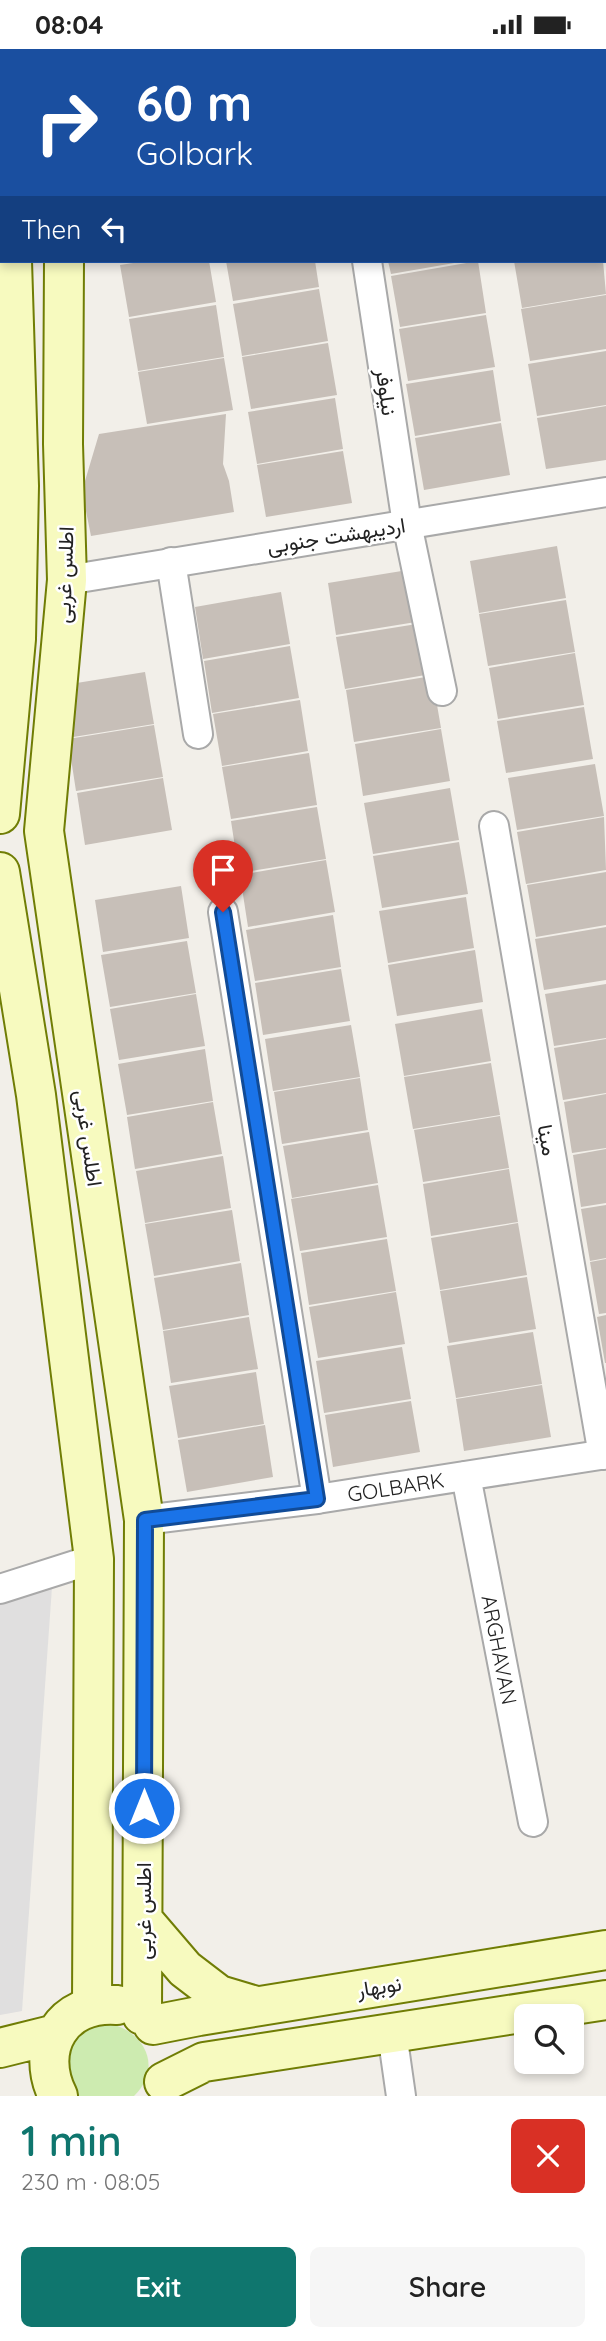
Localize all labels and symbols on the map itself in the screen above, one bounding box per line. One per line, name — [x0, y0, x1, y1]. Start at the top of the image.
street label: نیلوفر — [370, 366, 403, 417]
street label: اردیبهشت جنوبی — [265, 511, 407, 560]
street label: اطلس غربی — [49, 526, 80, 624]
pin — [193, 840, 253, 912]
street label: اطلس غربی — [68, 1088, 109, 1188]
street label: مینا — [532, 1122, 564, 1158]
street label: GOLBARK — [346, 1466, 446, 1507]
street label: ARGHAVAN — [476, 1593, 523, 1707]
position arrow — [107, 1771, 181, 1845]
street label: اطلس غربی — [130, 1862, 157, 1960]
street label: نوبهار — [354, 1970, 403, 2003]

